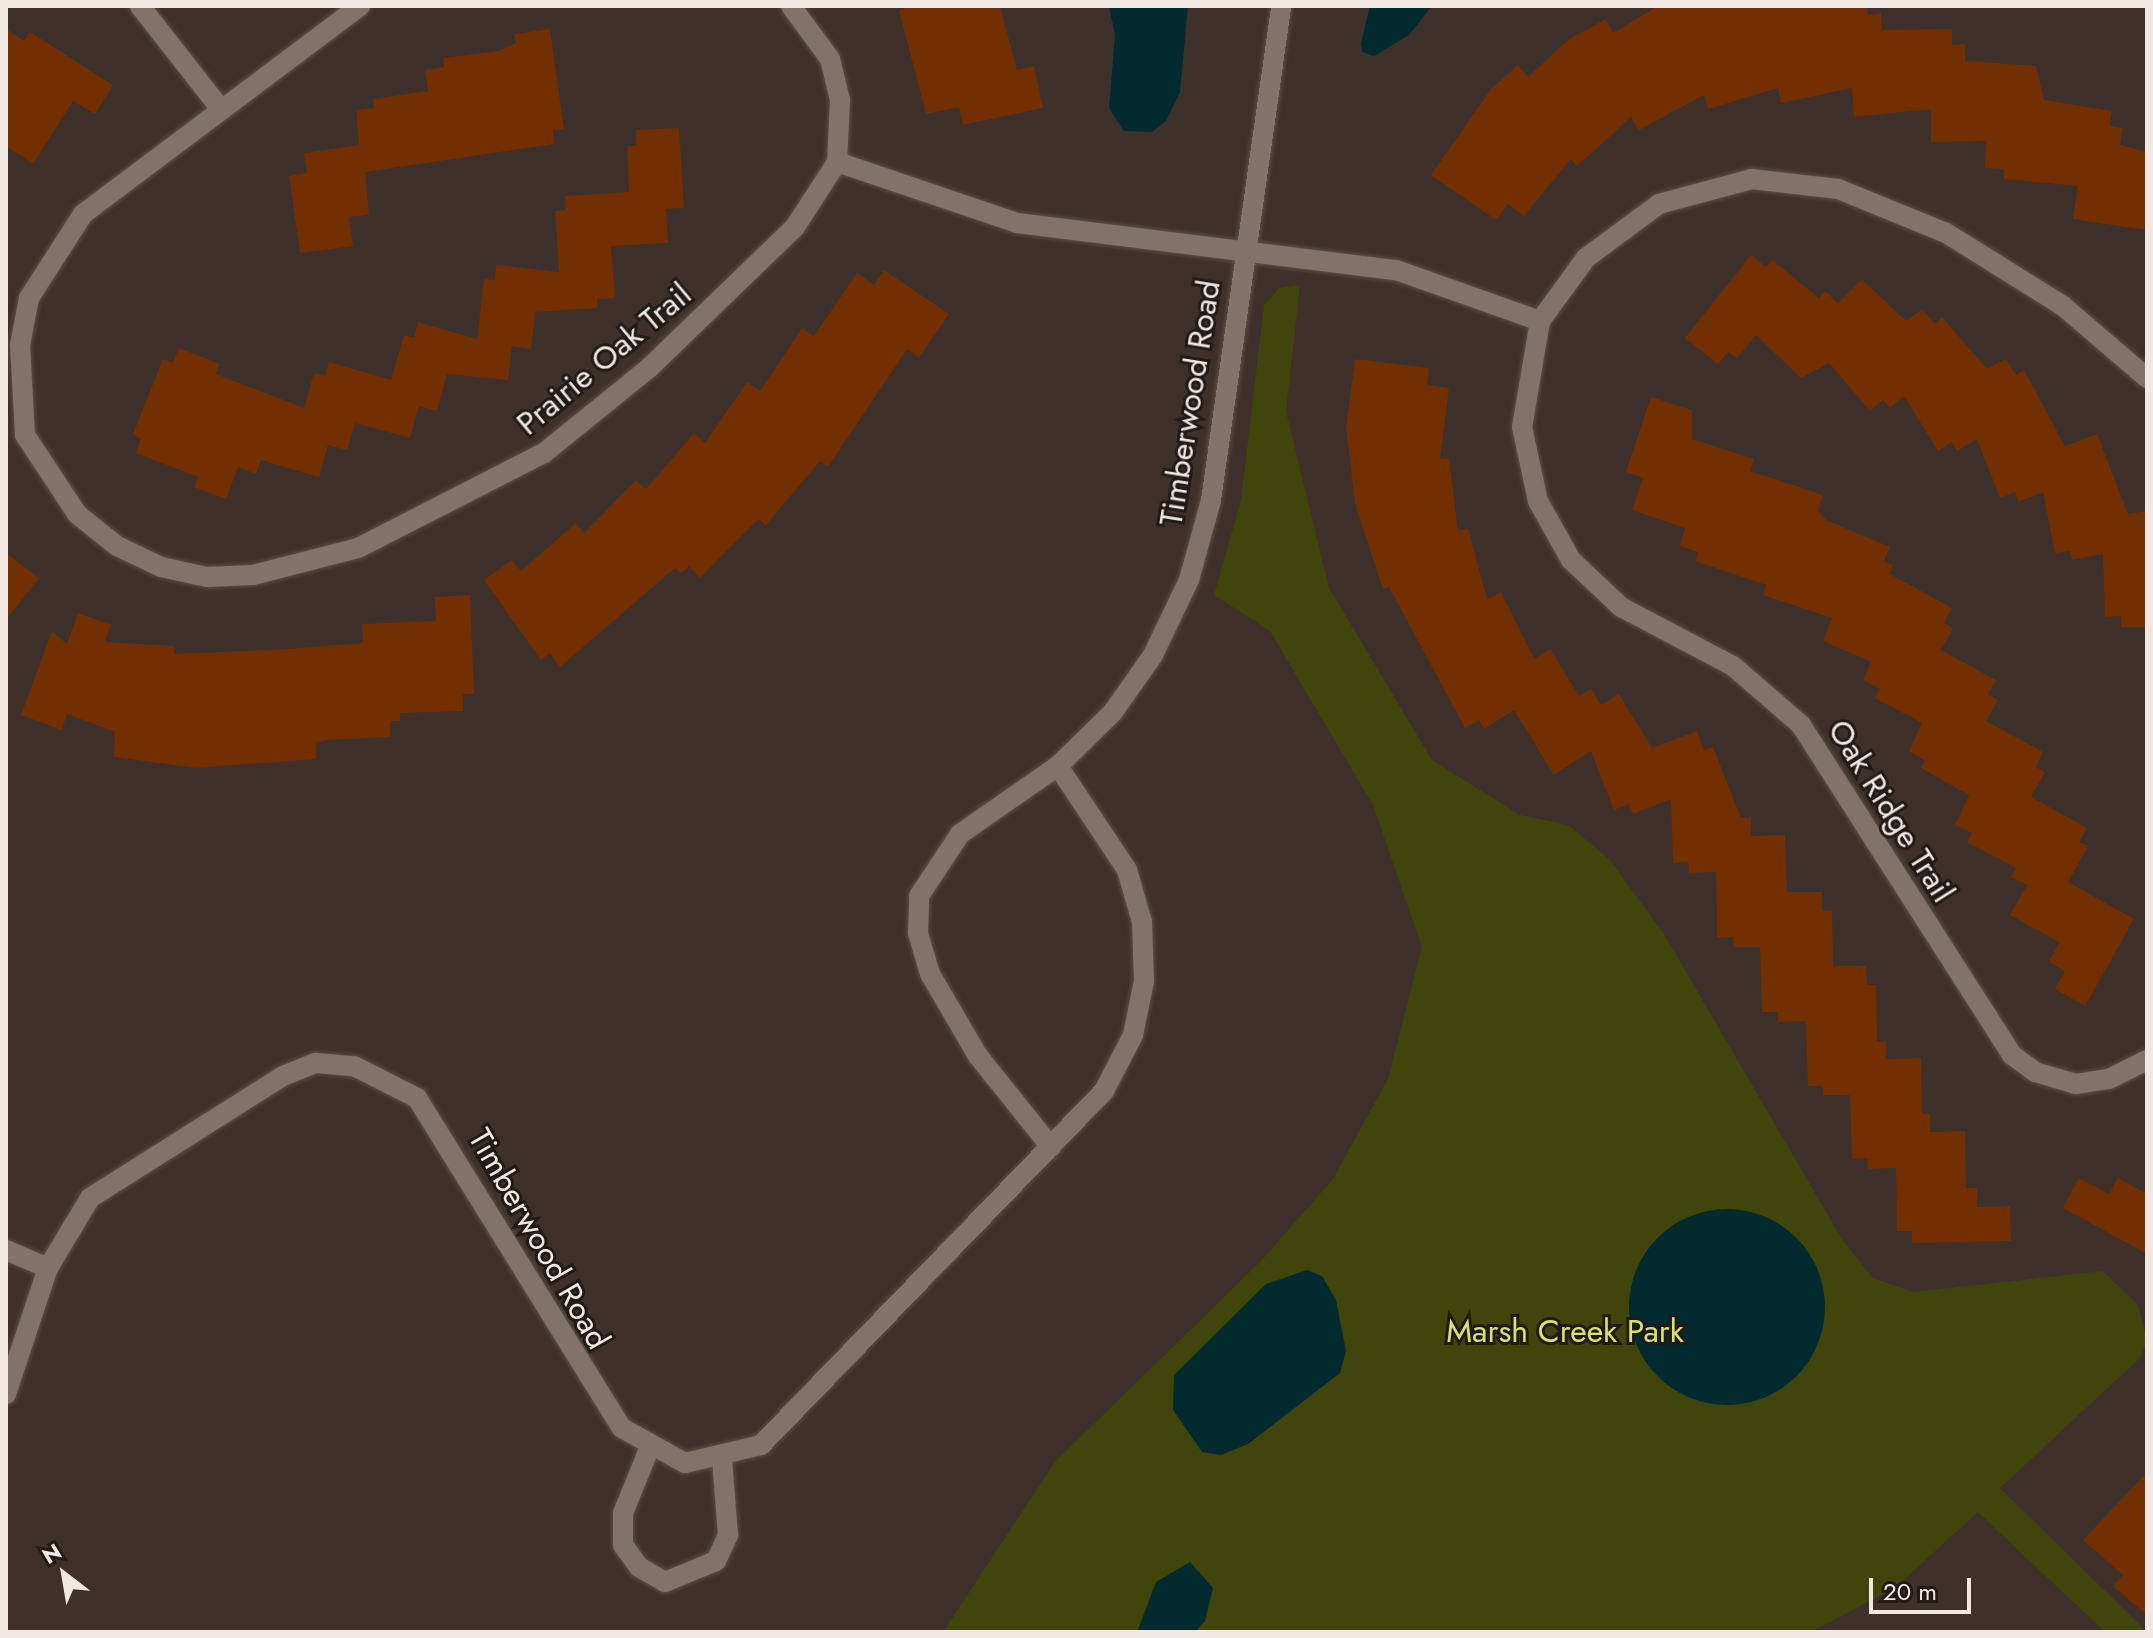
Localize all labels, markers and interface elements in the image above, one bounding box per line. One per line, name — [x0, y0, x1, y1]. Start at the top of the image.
street label: Prairie Oak Trail — [509, 275, 699, 443]
street label: Timberwood Road — [1152, 278, 1228, 528]
street label: Oak Ridge Trail — [1820, 713, 1962, 909]
street label: Timberwood Road — [460, 1122, 618, 1356]
park label: Marsh Creek Park — [1446, 1312, 1684, 1350]
north arrow — [24, 1534, 104, 1614]
text: N — [36, 1535, 67, 1572]
scale bar — [1873, 1562, 1975, 1612]
text: 20 m — [1883, 1574, 1937, 1609]

